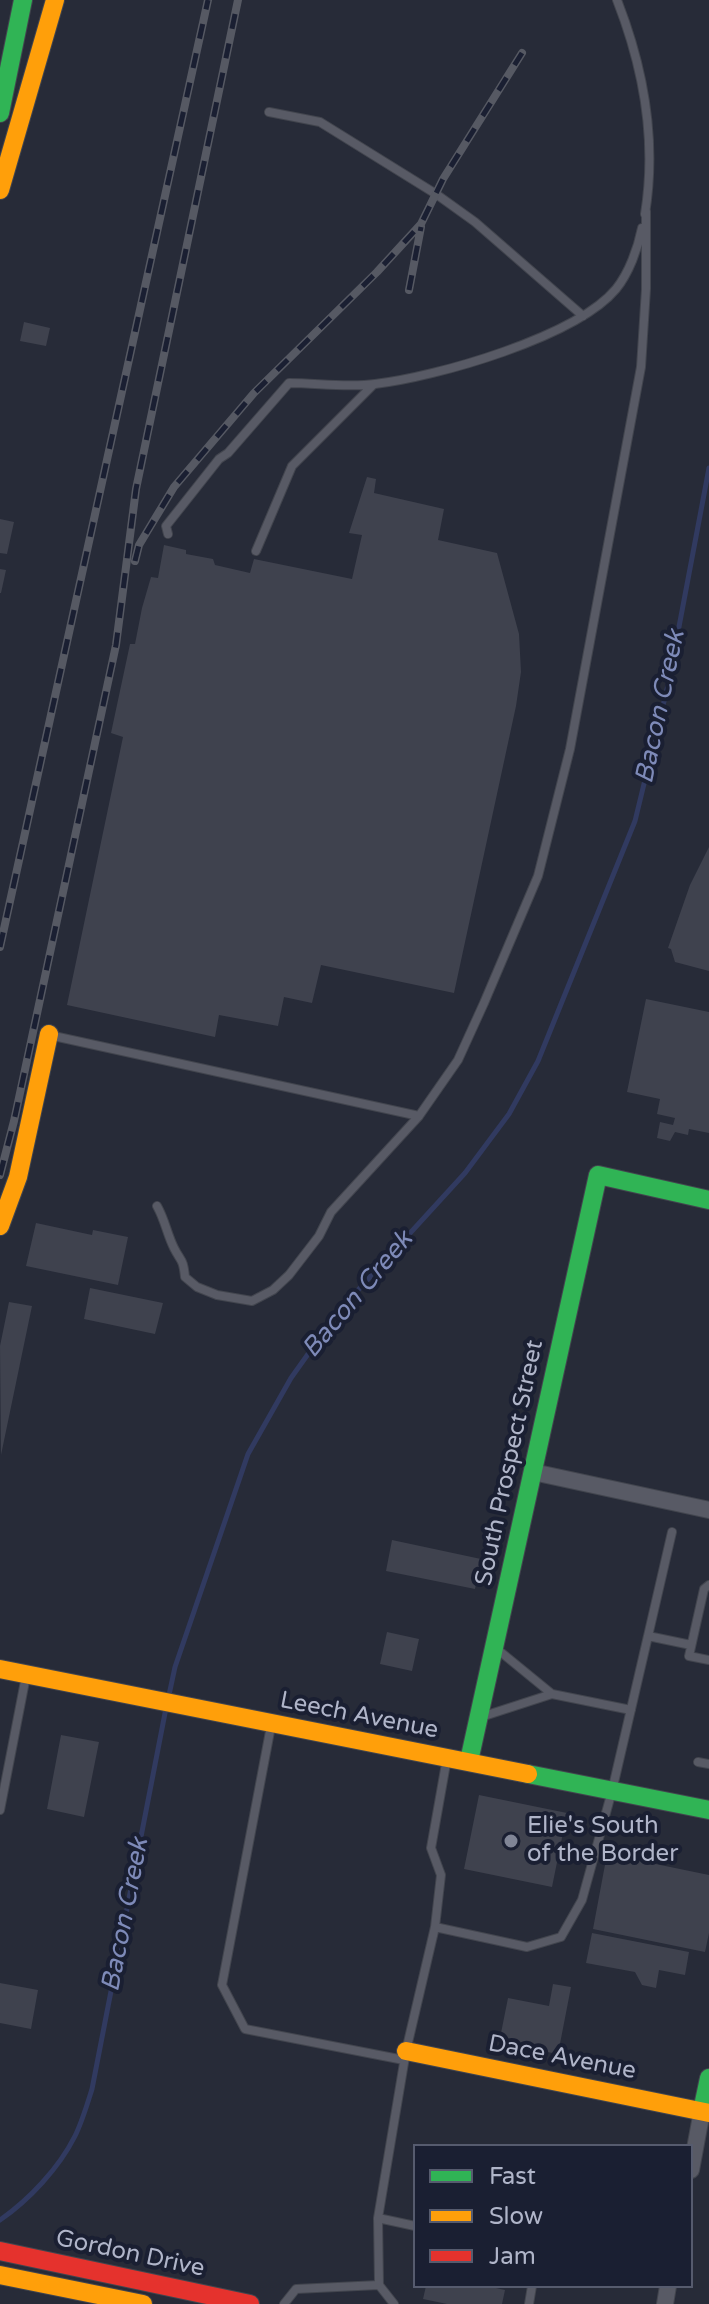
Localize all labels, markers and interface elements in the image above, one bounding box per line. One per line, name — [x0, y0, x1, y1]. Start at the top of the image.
water label: Bacon Creek — [630, 628, 692, 786]
water label: Bacon Creek — [296, 1225, 420, 1365]
street label: South Prospect Street — [470, 1338, 550, 1588]
street label: Leech Avenue — [277, 1687, 441, 1745]
place label: Elie's South of the Border — [527, 1813, 678, 1869]
marker: Elie's South of the Border — [502, 1832, 520, 1850]
water label: Bacon Creek — [96, 1836, 156, 1994]
street label: Dace Avenue — [486, 2030, 638, 2086]
legend — [413, 2144, 693, 2288]
text: Fast — [489, 2162, 536, 2191]
text: Slow — [489, 2202, 543, 2231]
street label: Gordon Drive — [53, 2224, 207, 2284]
text: Jam — [489, 2242, 536, 2271]

